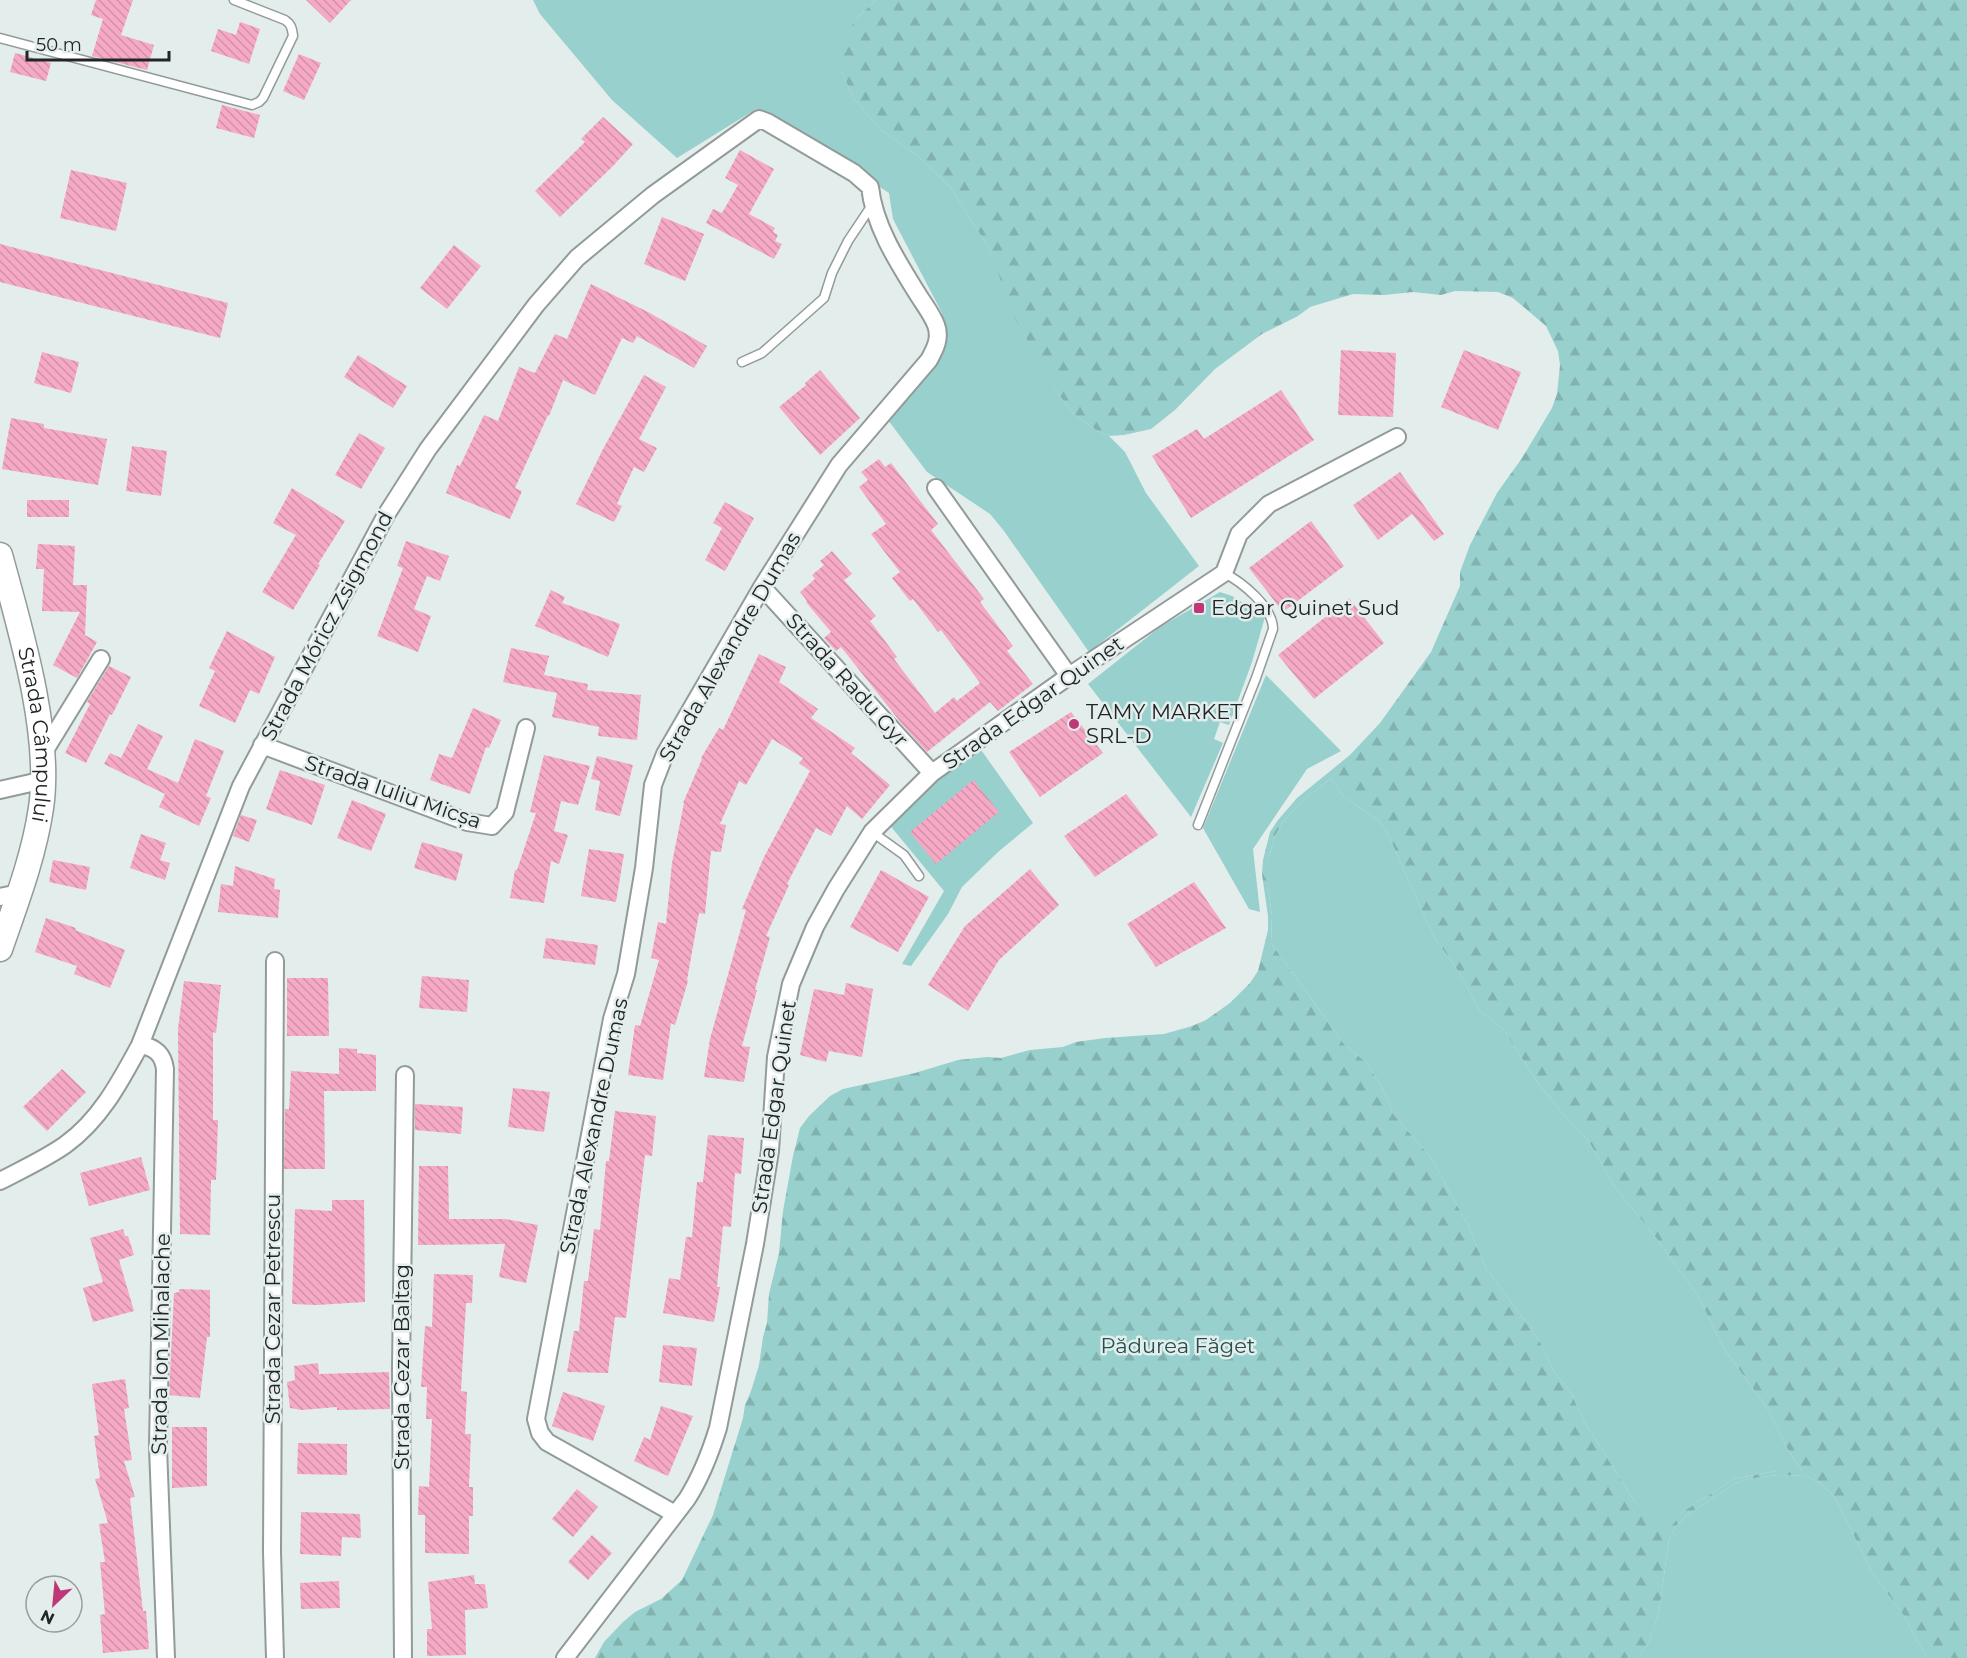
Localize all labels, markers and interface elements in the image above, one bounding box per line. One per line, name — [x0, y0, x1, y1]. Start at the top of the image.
scale bar — [27, 24, 170, 62]
text: 50 m — [36, 34, 82, 56]
street label: Strada Móricz Zsigmond — [255, 507, 398, 745]
street label: Strada Alexandre Dumas — [653, 527, 806, 766]
place label: Edgar Quinet Sud — [1211, 595, 1399, 620]
marker: Edgar Quinet Sud — [1192, 601, 1206, 615]
street label: Strada Radu Gyr — [781, 608, 914, 752]
street label: Strada Edgar Quinet — [937, 631, 1128, 775]
street label: Strada Câmpului — [13, 644, 56, 825]
place label: TAMY MARKET SRL-D — [1086, 699, 1242, 748]
marker: TAMY MARKET SRL-D — [1067, 717, 1081, 731]
street label: Strada Iuliu Micșa — [301, 750, 485, 834]
street label: Strada Alexandre Dumas — [554, 996, 633, 1256]
street label: Strada Edgar Quinet — [746, 999, 801, 1215]
street label: Strada Cezar Petrescu — [260, 1194, 285, 1424]
street label: Strada Ion Mihalache — [146, 1233, 175, 1455]
street label: Strada Cezar Baltag — [389, 1264, 414, 1470]
park label: Pădurea Făget — [1101, 1333, 1255, 1358]
north arrow — [24, 1574, 84, 1634]
text: N — [38, 1606, 58, 1628]

